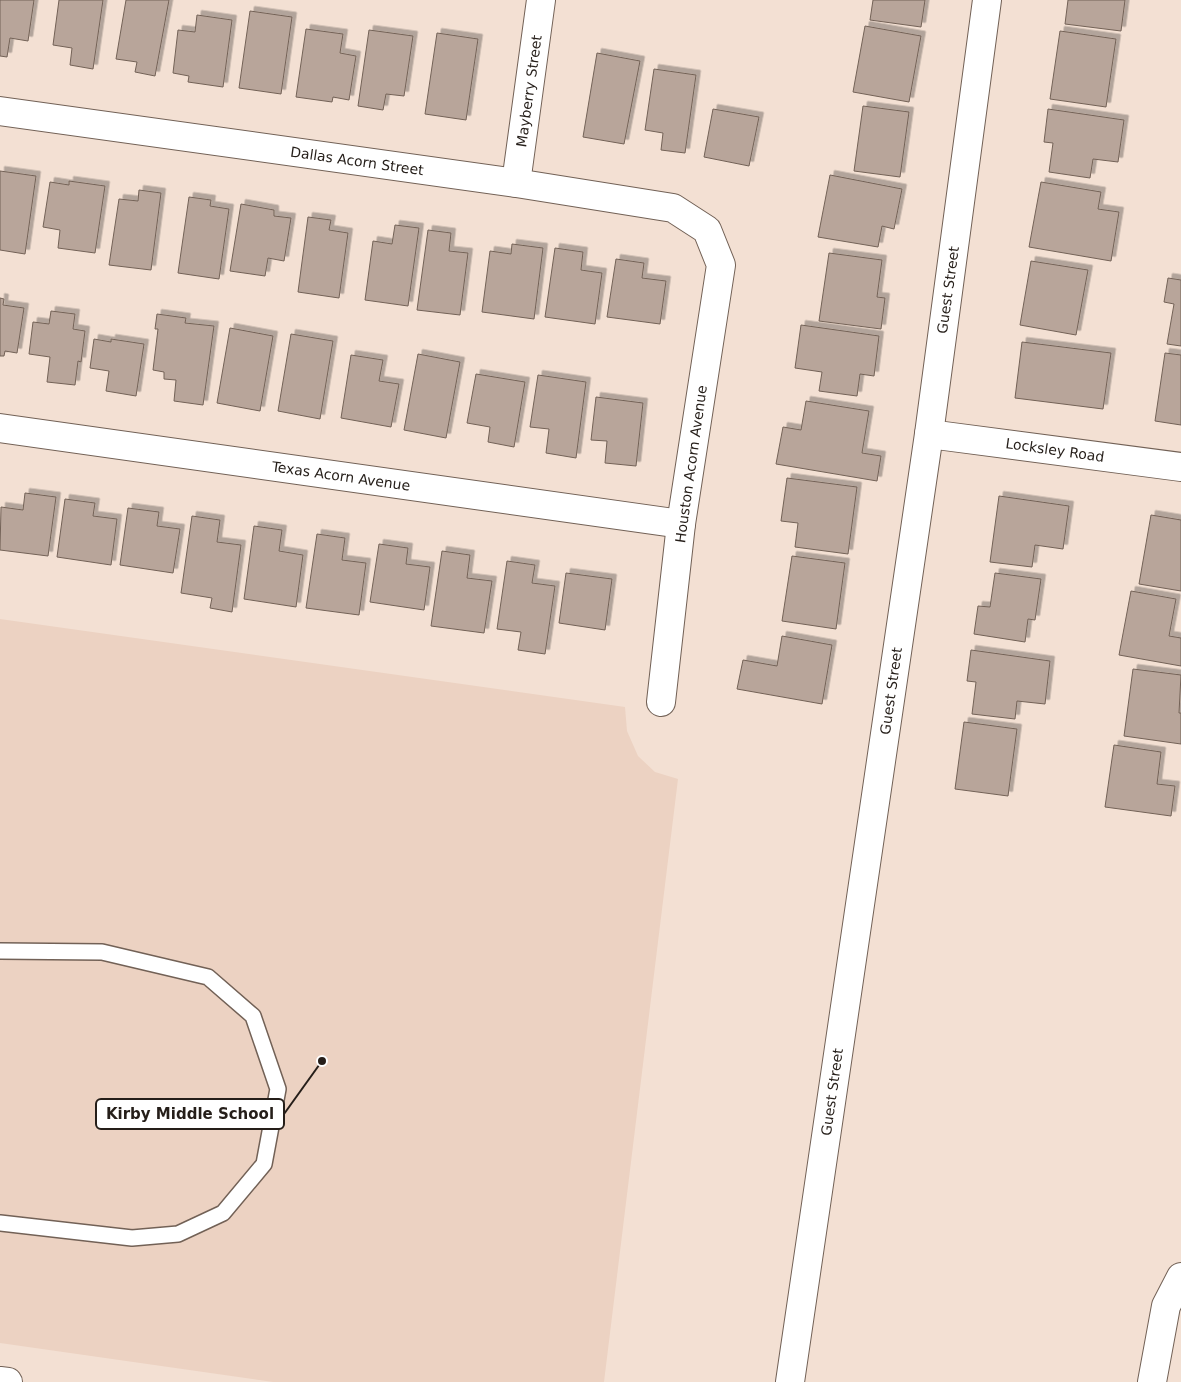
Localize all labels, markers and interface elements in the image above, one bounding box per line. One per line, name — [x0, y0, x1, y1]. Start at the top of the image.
street label: Mayberry Street — [513, 33, 545, 148]
street label: Dallas Acorn Street — [289, 144, 425, 178]
street label: Guest Street — [934, 245, 962, 335]
street label: Houston Acorn Avenue — [672, 384, 710, 544]
street label: Locksley Road — [1005, 435, 1105, 465]
street label: Texas Acorn Avenue — [270, 458, 411, 494]
street label: Guest Street — [877, 646, 905, 736]
street label: Guest Street — [818, 1047, 846, 1137]
callout: Kirby Middle School — [96, 1099, 284, 1129]
text: Kirby Middle School — [106, 1105, 274, 1123]

